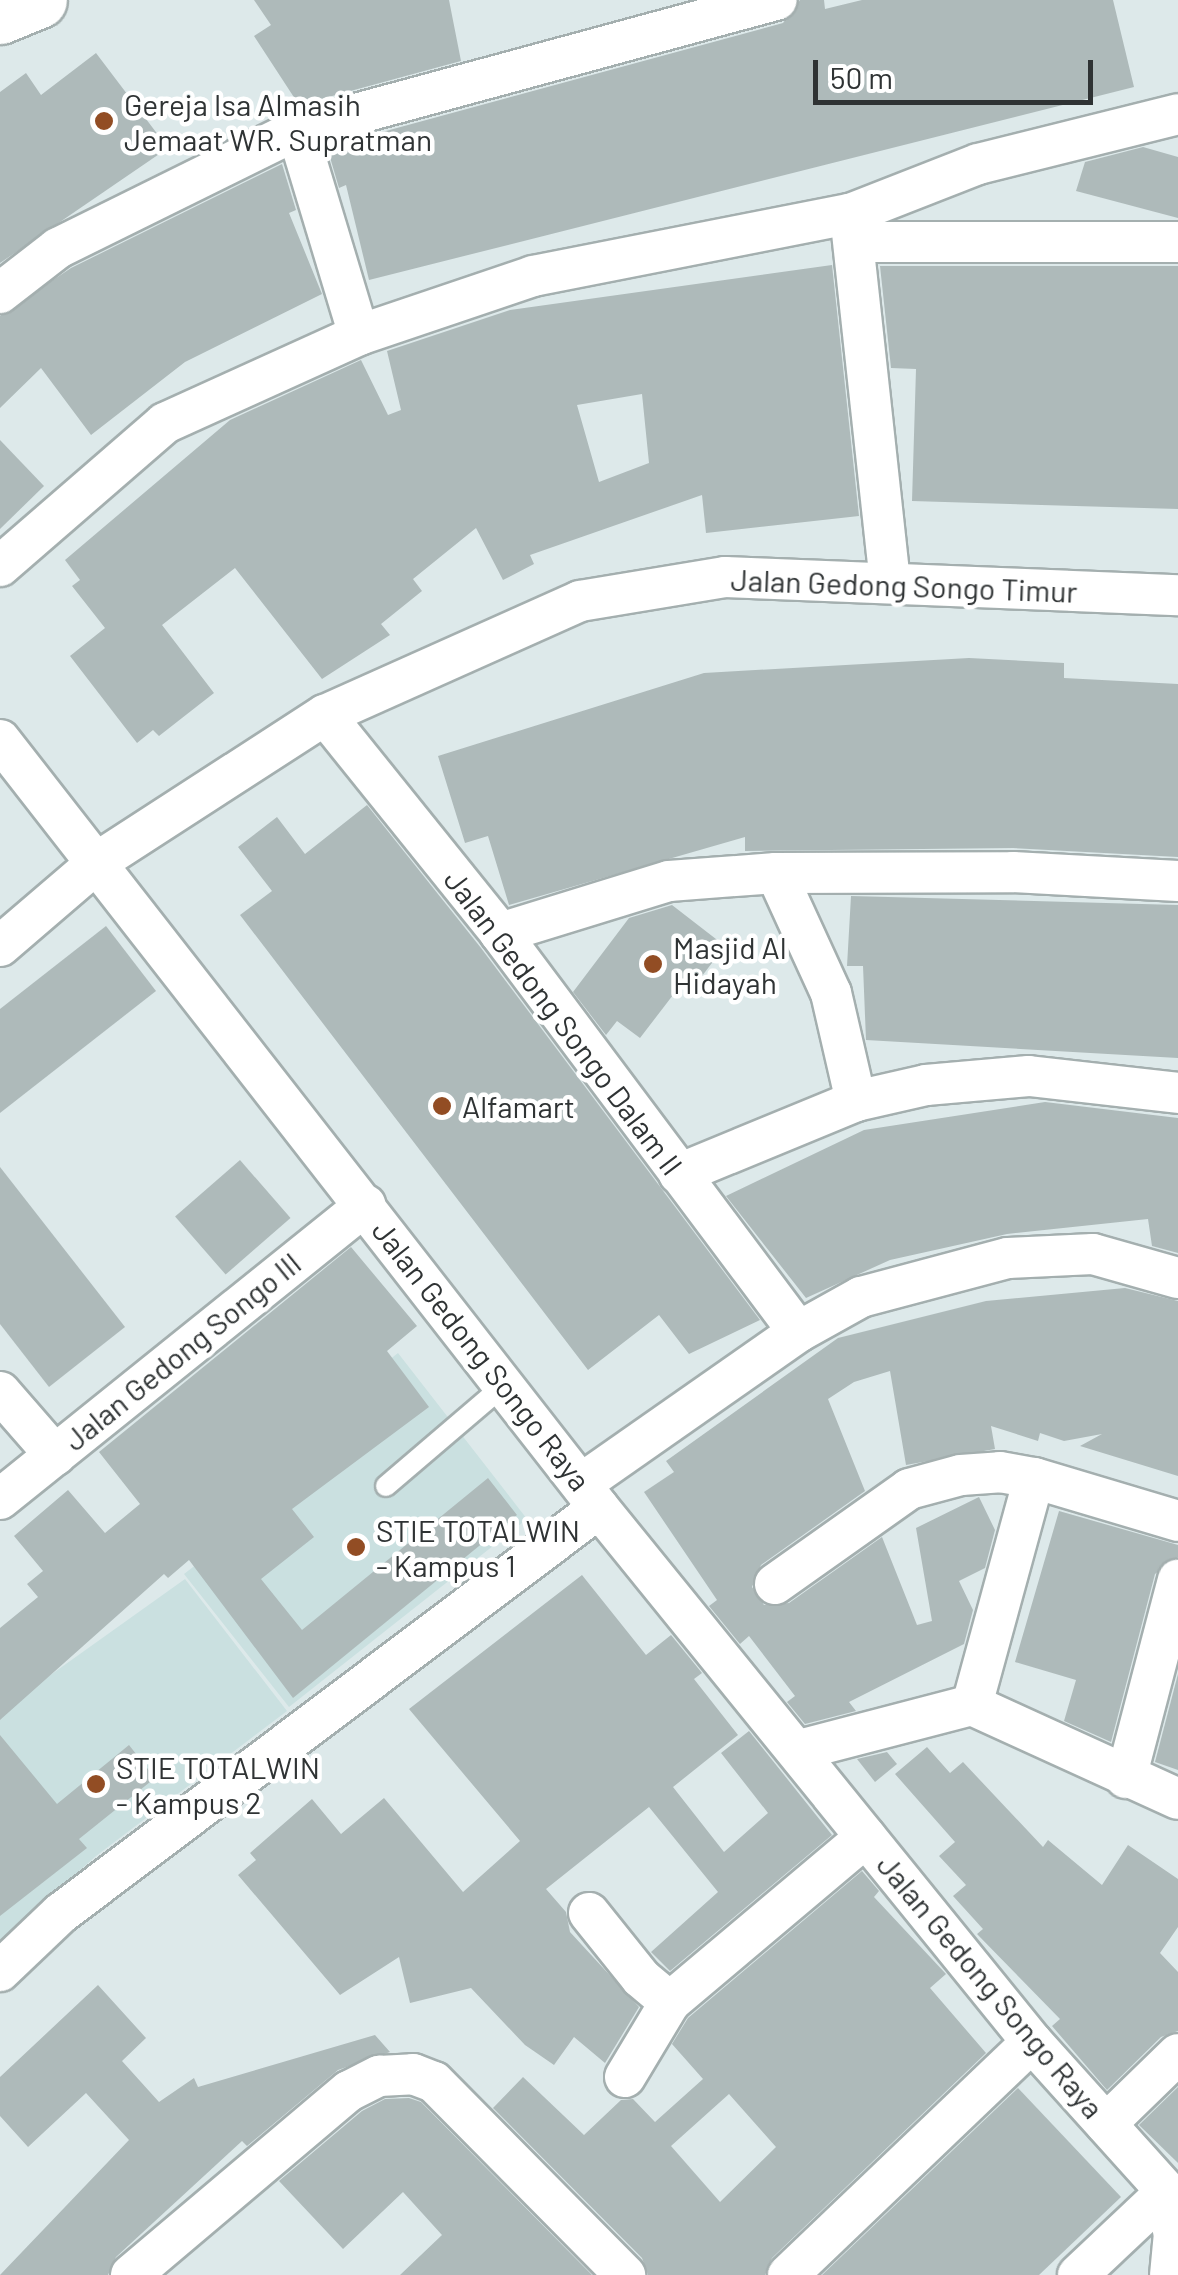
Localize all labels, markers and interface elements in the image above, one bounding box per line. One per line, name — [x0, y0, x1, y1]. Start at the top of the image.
scale bar — [818, 40, 1098, 102]
text: 50 m — [830, 59, 893, 95]
place label: Gereja Isa Almasih Jemaat WR. Supratman — [124, 86, 432, 156]
marker: Gereja Isa Almasih Jemaat WR. Supratman — [93, 110, 115, 132]
street label: Jalan Gedong Songo Timur — [730, 561, 1078, 609]
street label: Jalan Gedong Songo Dalam II — [437, 862, 691, 1182]
place label: Masjid Al Hidayah — [673, 929, 787, 1000]
marker: Masjid Al Hidayah — [642, 953, 664, 975]
place label: Alfamart — [462, 1088, 575, 1124]
marker: Alfamart — [431, 1095, 453, 1117]
street label: Jalan Gedong Songo Raya — [365, 1213, 599, 1497]
street label: Jalan Gedong Songo III — [56, 1244, 308, 1458]
place label: STIE TOTALWIN - Kampus 1 — [376, 1512, 580, 1582]
marker: STIE TOTALWIN - Kampus 1 — [345, 1536, 367, 1558]
place label: STIE TOTALWIN - Kampus 2 — [116, 1749, 320, 1820]
marker: STIE TOTALWIN - Kampus 2 — [85, 1773, 107, 1795]
street label: Jalan Gedong Songo Raya — [870, 1847, 1112, 2125]

